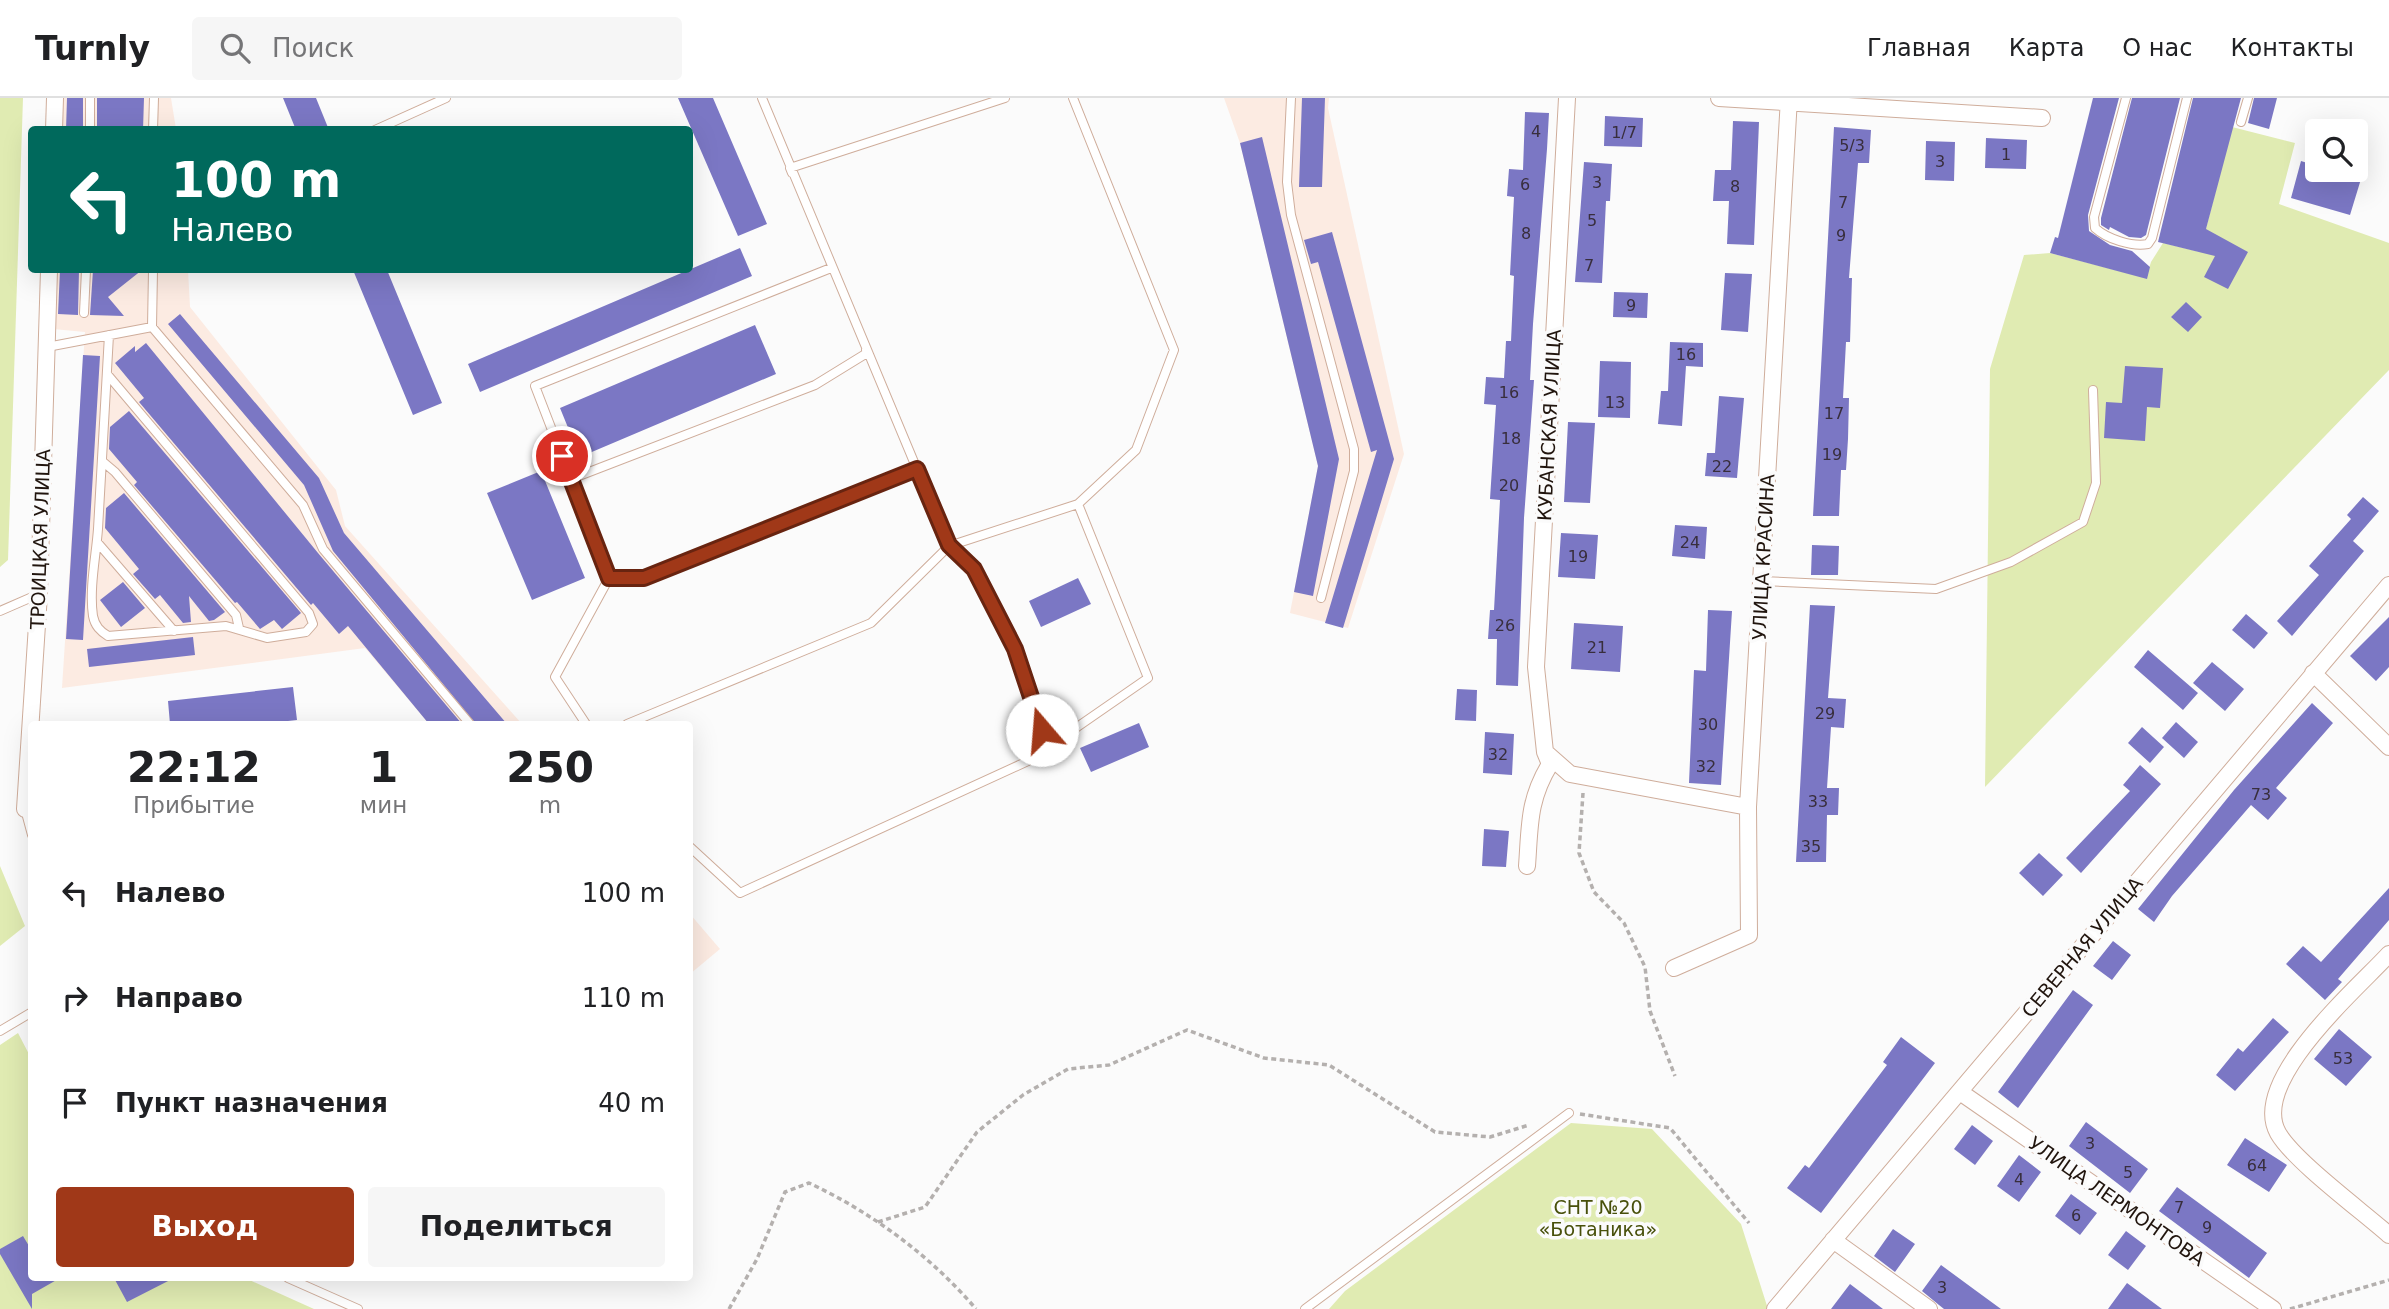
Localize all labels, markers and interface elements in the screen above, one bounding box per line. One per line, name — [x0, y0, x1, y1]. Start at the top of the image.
search box — [192, 17, 682, 80]
text: Turnly — [35, 29, 150, 68]
icon: search — [216, 29, 254, 67]
text: Поиск — [272, 33, 354, 63]
text: Главная — [1867, 34, 1971, 62]
text: Карта — [2009, 34, 2084, 62]
text: О нас — [2122, 34, 2192, 62]
text: Контакты — [2230, 34, 2354, 62]
map controls — [2305, 119, 2368, 182]
button: search — [2305, 119, 2368, 182]
house number: 4 — [1531, 122, 1541, 141]
house number: 1/7 — [1611, 123, 1637, 142]
house number: 5/3 — [1839, 136, 1865, 155]
house number: 1 — [2001, 145, 2011, 164]
text: 100 m — [171, 152, 341, 209]
house number: 3 — [1935, 152, 1945, 171]
icon: left — [56, 154, 147, 245]
house number: 3 — [1592, 173, 1602, 192]
house number: 6 — [1520, 175, 1530, 194]
house number: 8 — [1730, 177, 1740, 196]
house number: 7 — [1838, 193, 1848, 212]
text: Налево — [171, 211, 293, 249]
house number: 5 — [1587, 211, 1597, 230]
house number: 8 — [1521, 224, 1531, 243]
house number: 9 — [1836, 226, 1846, 245]
house number: 7 — [1584, 256, 1594, 275]
house number: 9 — [1626, 296, 1636, 315]
street label: КУБАНСКАЯ УЛИЦА — [1533, 328, 1565, 522]
house number: 16 — [1676, 345, 1696, 364]
house number: 16 — [1499, 383, 1519, 402]
house number: 13 — [1605, 393, 1625, 412]
house number: 17 — [1824, 404, 1844, 423]
pin — [532, 426, 592, 486]
house number: 18 — [1501, 429, 1521, 448]
icon: arrive — [543, 437, 581, 475]
house number: 19 — [1822, 445, 1842, 464]
street label: ТРОИЦКАЯ УЛИЦА — [26, 448, 54, 631]
house number: 22 — [1712, 457, 1732, 476]
street label: УЛИЦА КРАСИНА — [1748, 473, 1778, 641]
house number: 20 — [1499, 476, 1519, 495]
house number: 24 — [1680, 533, 1700, 552]
house number: 19 — [1568, 547, 1588, 566]
house number: 26 — [1495, 616, 1515, 635]
house number: 21 — [1587, 638, 1607, 657]
position arrow — [1005, 693, 1079, 767]
house number: 29 — [1815, 704, 1835, 723]
house number: 30 — [1698, 715, 1718, 734]
text: 22:12 — [127, 743, 261, 792]
text: 1 — [369, 743, 398, 792]
text: 250 — [506, 743, 594, 792]
house number: 32 — [1488, 745, 1508, 764]
house number: 32 — [1696, 757, 1716, 776]
house number: 73 — [2251, 785, 2271, 804]
text: Прибытие — [133, 792, 255, 818]
text: мин — [360, 792, 407, 818]
text: m — [539, 792, 561, 818]
house number: 33 — [1808, 792, 1828, 811]
house number: 35 — [1801, 837, 1821, 856]
street label: СЕВЕРНАЯ УЛИЦА — [2017, 872, 2147, 1022]
icon: left — [56, 874, 94, 912]
text: Налево — [115, 878, 225, 908]
text: 100 m — [582, 878, 665, 908]
icon: right — [56, 979, 94, 1017]
text: Направо — [115, 983, 243, 1013]
text: 110 m — [582, 983, 665, 1013]
house number: 53 — [2333, 1049, 2353, 1068]
icon: arrive — [56, 1084, 94, 1122]
text: Пункт назначения — [115, 1088, 388, 1118]
text: 40 m — [598, 1088, 665, 1118]
street label: УЛИЦА ЛЕРМОНТОВА — [2025, 1132, 2209, 1270]
house number: 3 — [2085, 1134, 2095, 1153]
house number: 64 — [2247, 1156, 2267, 1175]
house number: 5 — [2123, 1163, 2133, 1182]
house number: 4 — [2014, 1170, 2024, 1189]
button: Выход — [56, 1187, 354, 1267]
button: Поделиться — [368, 1187, 665, 1267]
park label: СНТ №20 «Ботаника» — [1539, 1196, 1657, 1240]
house number: 7 — [2174, 1198, 2184, 1217]
house number: 6 — [2071, 1206, 2081, 1225]
house number: 9 — [2202, 1218, 2212, 1237]
house number: 3 — [1937, 1278, 1947, 1297]

